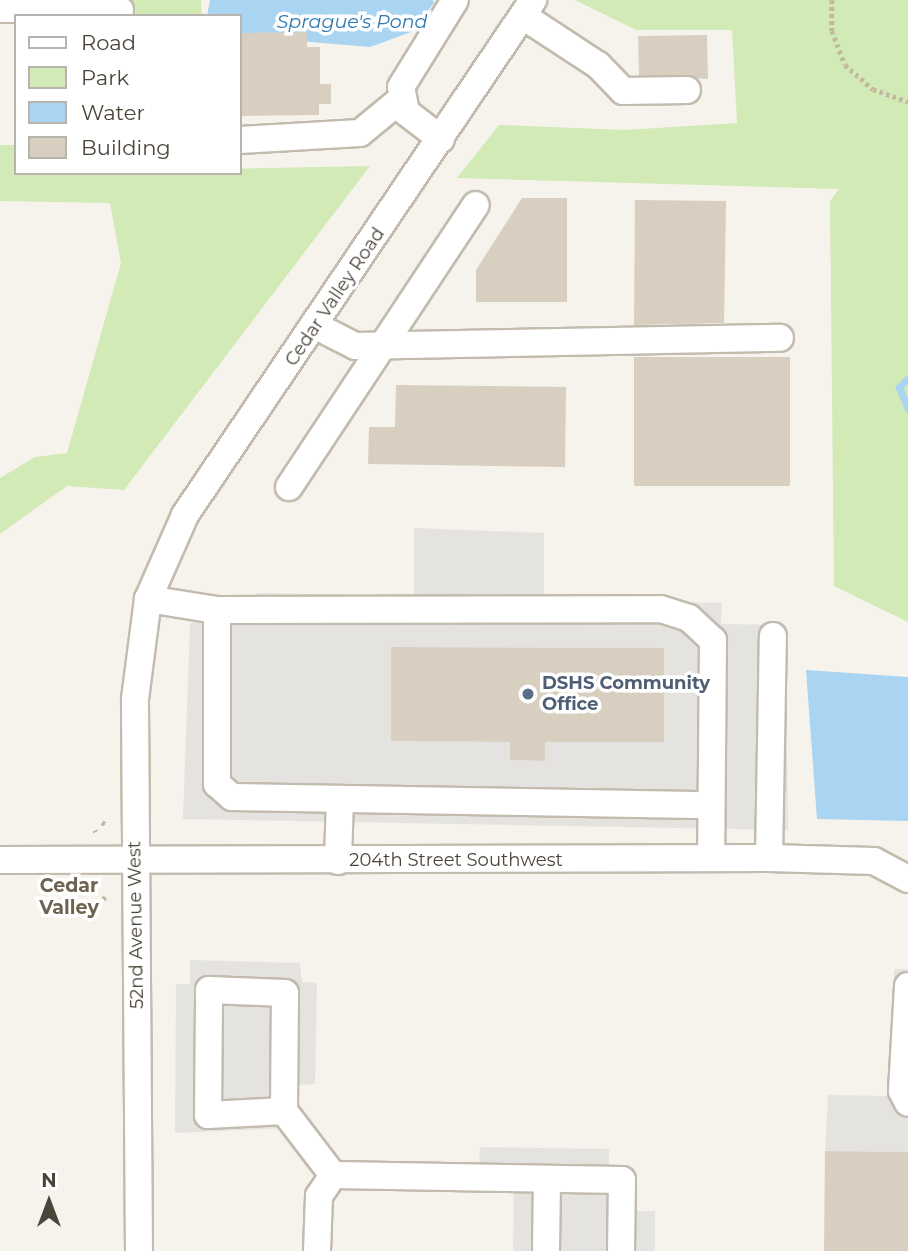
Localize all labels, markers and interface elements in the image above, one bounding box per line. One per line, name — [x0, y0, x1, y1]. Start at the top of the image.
water label: Sprague's Pond — [277, 11, 427, 33]
legend — [14, 14, 242, 175]
text: Road — [81, 30, 136, 55]
text: Park — [81, 65, 129, 90]
text: Water — [81, 100, 145, 125]
text: Building — [81, 135, 171, 160]
street label: Cedar Valley Road — [281, 224, 389, 370]
place label: DSHS Community Office — [542, 673, 710, 716]
marker: DSHS Community Office — [520, 686, 536, 702]
street label: 52nd Avenue West — [124, 841, 148, 1009]
street label: 204th Street Southwest — [349, 849, 563, 871]
district label: Cedar Valley — [39, 875, 99, 919]
north arrow — [14, 1167, 84, 1237]
text: N — [41, 1169, 57, 1192]

